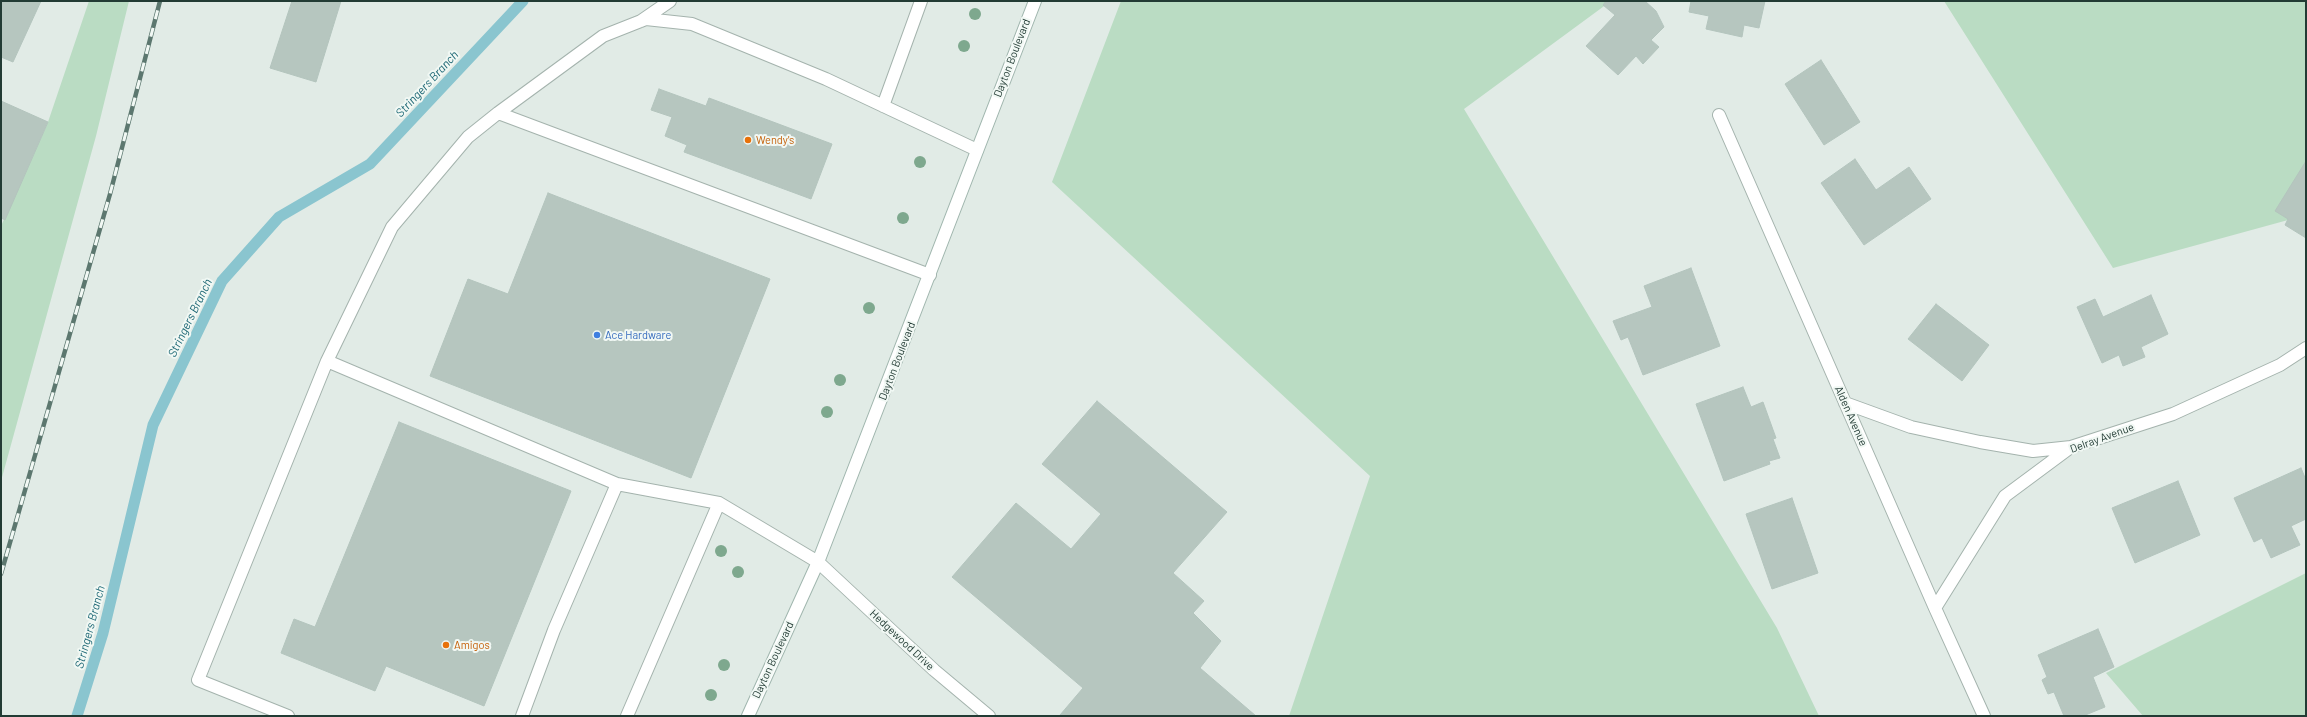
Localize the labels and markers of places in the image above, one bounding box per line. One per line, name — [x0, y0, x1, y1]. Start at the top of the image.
place label: Wendy's — [756, 133, 794, 147]
marker: Wendy's — [743, 135, 753, 145]
place label: Ace Hardware — [605, 328, 671, 342]
marker: Ace Hardware — [592, 330, 602, 340]
place label: Amigos — [454, 638, 490, 652]
marker: Amigos — [441, 640, 451, 650]

